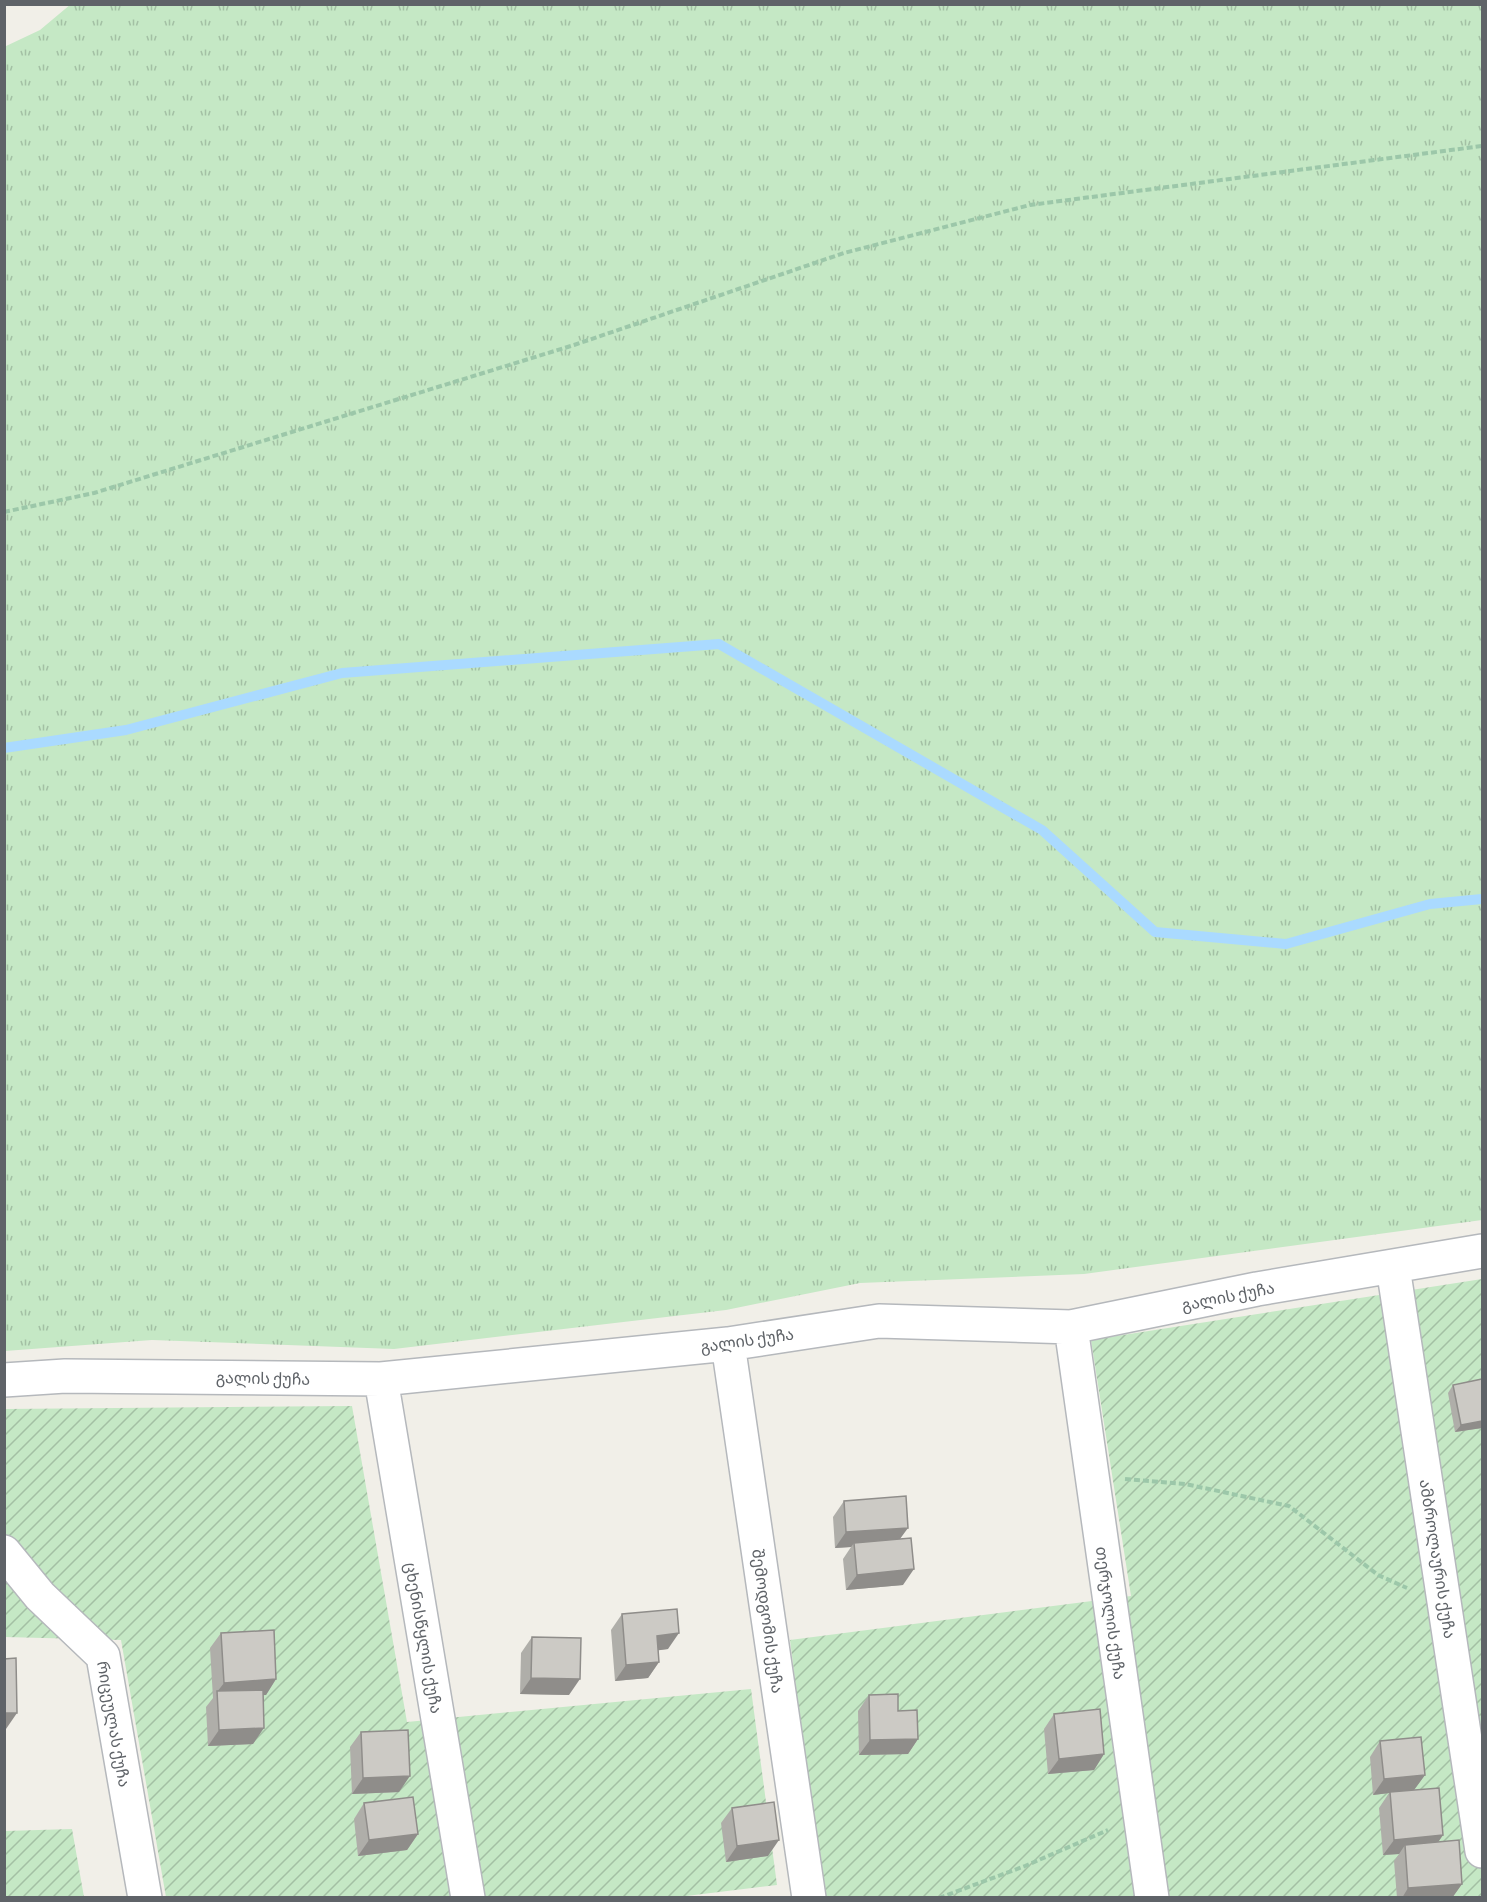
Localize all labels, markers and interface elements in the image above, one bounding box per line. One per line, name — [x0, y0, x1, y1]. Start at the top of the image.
street label: გალის ქუჩა — [1180, 1280, 1276, 1316]
street label: გალის ქუჩა — [699, 1327, 795, 1357]
street label: გალის ქუჩა — [216, 1370, 310, 1390]
street label: ამბროლაურის ქუჩა — [1415, 1478, 1458, 1640]
street label: თერჯოლის ქუჩა — [1091, 1546, 1127, 1681]
street label: შემოდგომის ქუჩა — [747, 1548, 785, 1695]
street label: ცხენისწყლის ქუჩა — [400, 1561, 444, 1715]
street label: რიცეულას ქუჩა — [92, 1660, 132, 1789]

